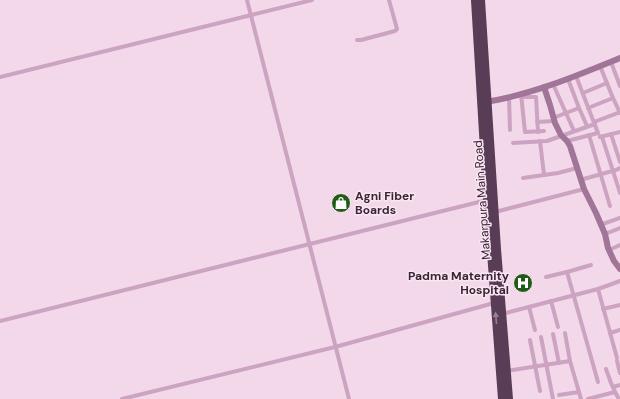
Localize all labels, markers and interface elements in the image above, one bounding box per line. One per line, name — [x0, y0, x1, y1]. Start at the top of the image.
street label: Makarpura Main Road — [470, 140, 494, 260]
place label: Agni Fiber Boards — [355, 188, 414, 218]
shop icon: Agni Fiber Boards — [330, 192, 352, 214]
place label: Padma Maternity Hospital — [408, 268, 510, 298]
hospital icon: Padma Maternity Hospital — [512, 272, 534, 294]
one-way arrow — [492, 312, 499, 324]

